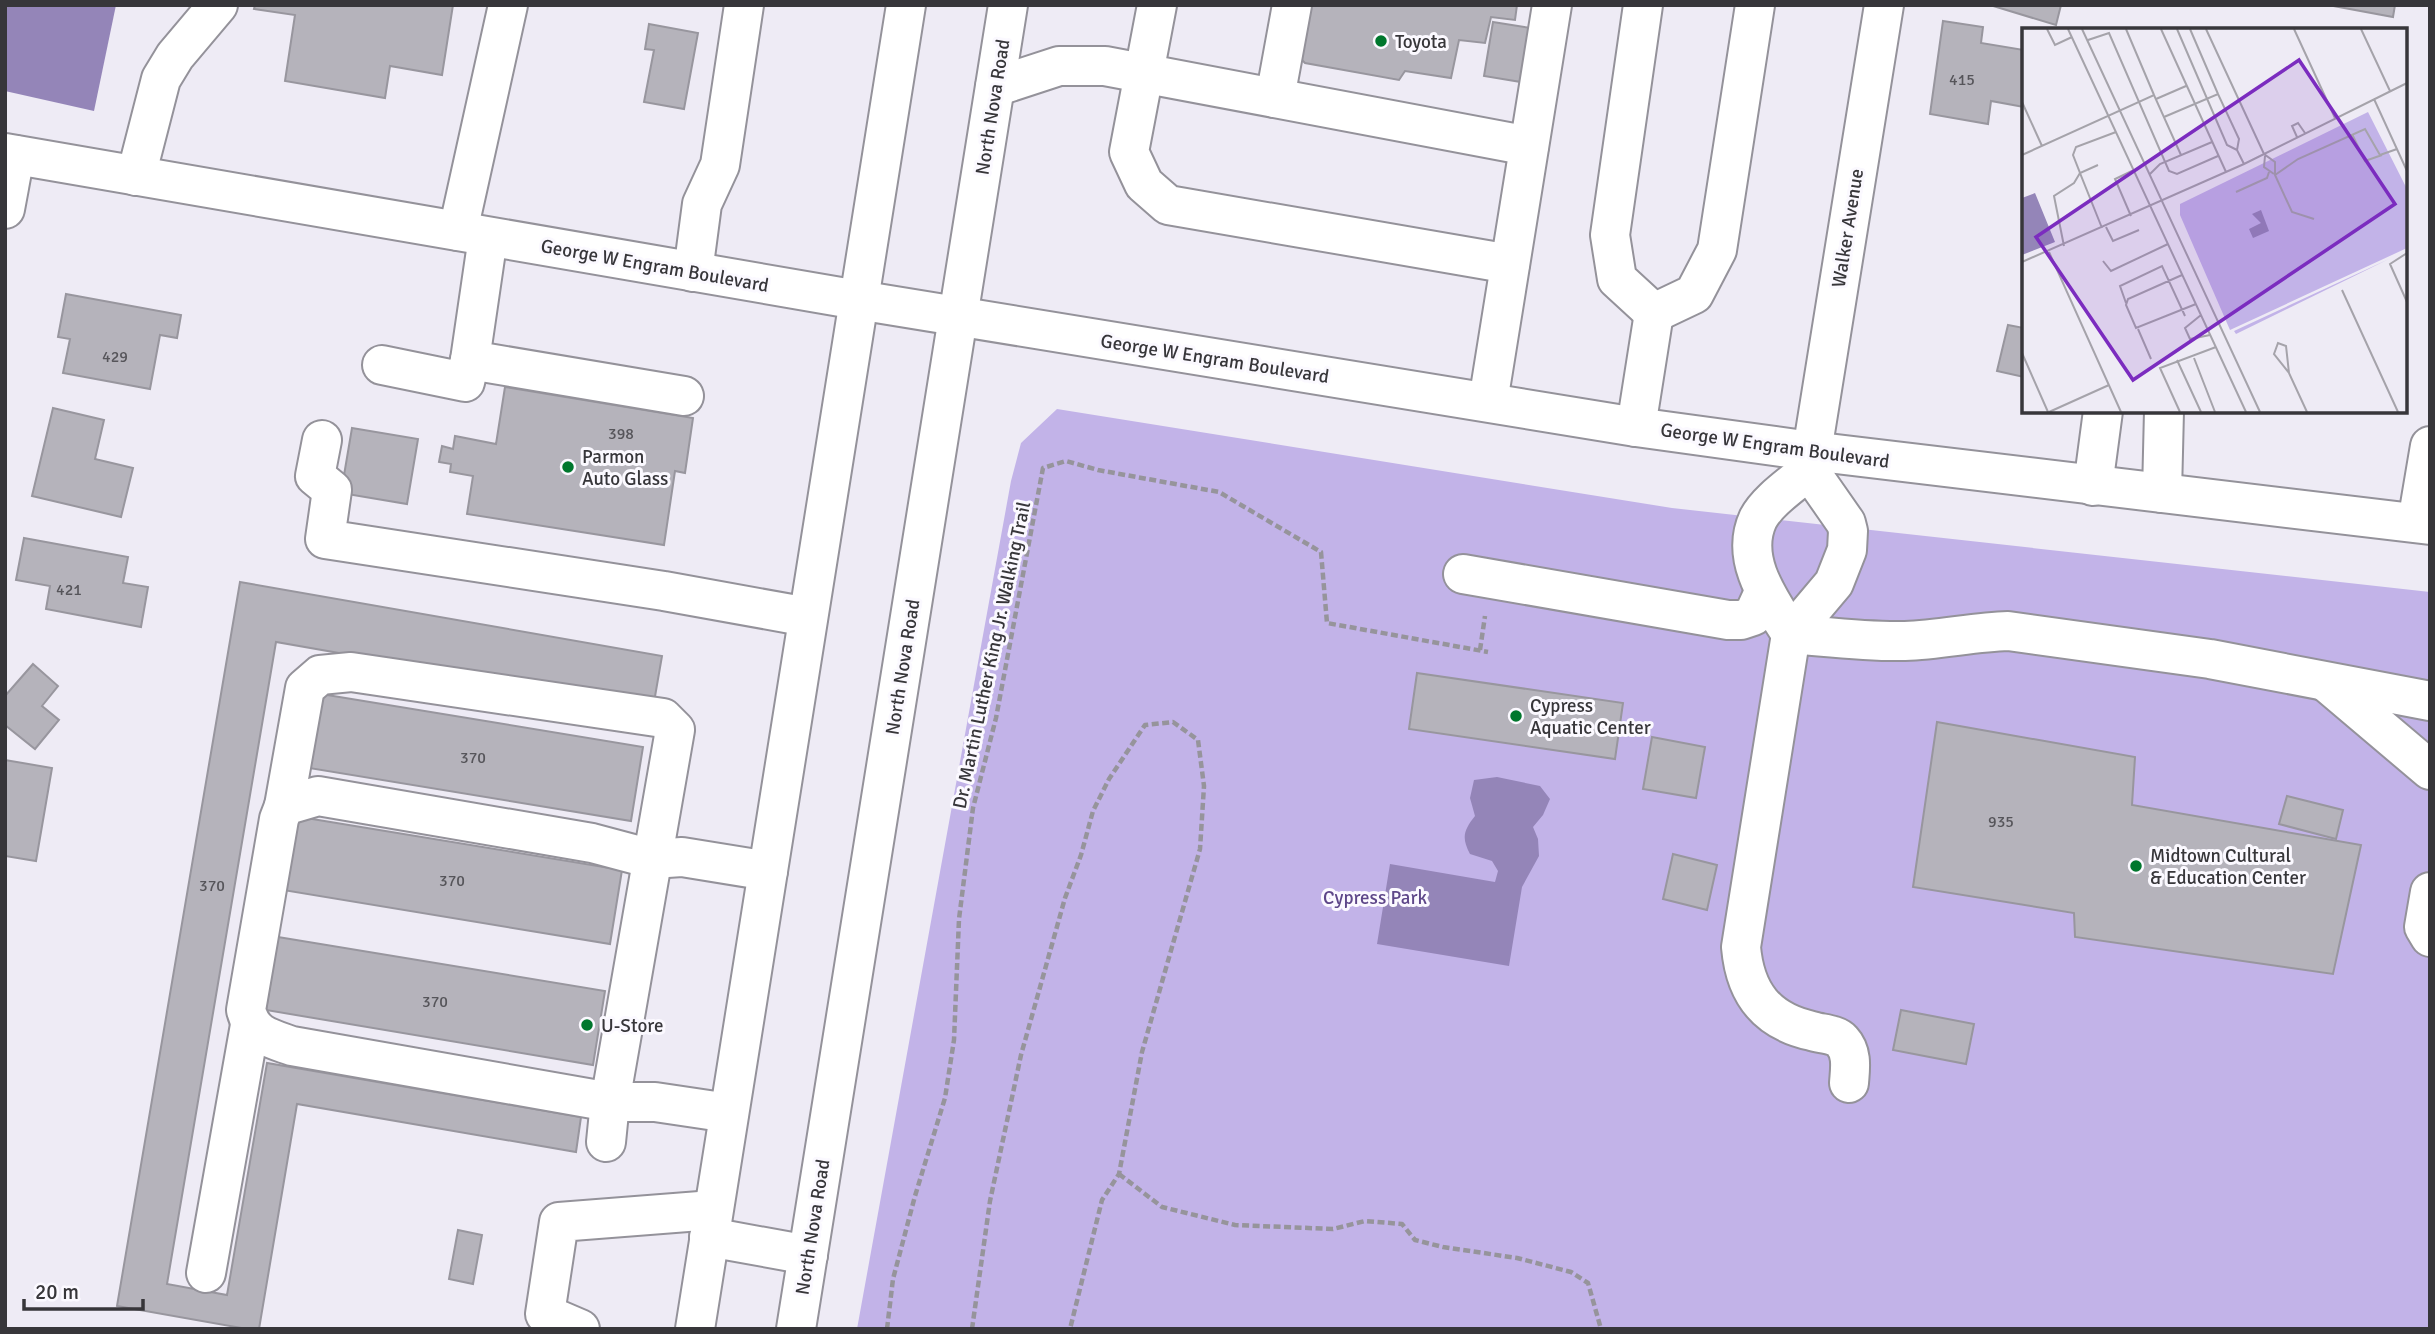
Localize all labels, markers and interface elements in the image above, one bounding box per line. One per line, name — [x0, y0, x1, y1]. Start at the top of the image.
inset map — [2022, 28, 2407, 413]
place label: Toyota — [1395, 30, 1447, 54]
marker: Toyota — [1373, 33, 1389, 49]
street label: North Nova Road — [970, 38, 1016, 177]
house number: 415 — [1949, 70, 1975, 90]
street label: Walker Avenue — [1827, 167, 1869, 289]
street label: George W Engram Boulevard — [539, 234, 771, 298]
street label: George W Engram Boulevard — [1099, 329, 1331, 389]
house number: 429 — [102, 347, 128, 367]
street label: George W Engram Boulevard — [1659, 418, 1891, 474]
house number: 398 — [608, 424, 634, 444]
place label: Parmon Auto Glass — [582, 445, 668, 491]
marker: Parmon Auto Glass — [560, 459, 576, 475]
street label: Dr. Martin Luther King Jr. Walking Trail — [948, 499, 1036, 811]
house number: 421 — [56, 580, 82, 600]
street label: North Nova Road — [880, 598, 926, 737]
place label: Cypress Aquatic Center — [1530, 694, 1651, 740]
marker: Cypress Aquatic Center — [1508, 708, 1524, 724]
house number: 370 — [460, 748, 486, 768]
house number: 935 — [1988, 812, 2014, 832]
place label: Midtown Cultural & Education Center — [2150, 844, 2306, 890]
marker: Midtown Cultural & Education Center — [2128, 858, 2144, 874]
house number: 370 — [439, 871, 465, 891]
house number: 370 — [199, 876, 225, 896]
park label: Cypress Park — [1323, 886, 1427, 910]
house number: 370 — [422, 992, 448, 1012]
place label: U-Store — [601, 1014, 663, 1038]
marker: U-Store — [579, 1017, 595, 1033]
street label: North Nova Road — [790, 1158, 836, 1297]
scale bar — [24, 1268, 144, 1312]
text: 20 m — [35, 1279, 79, 1305]

